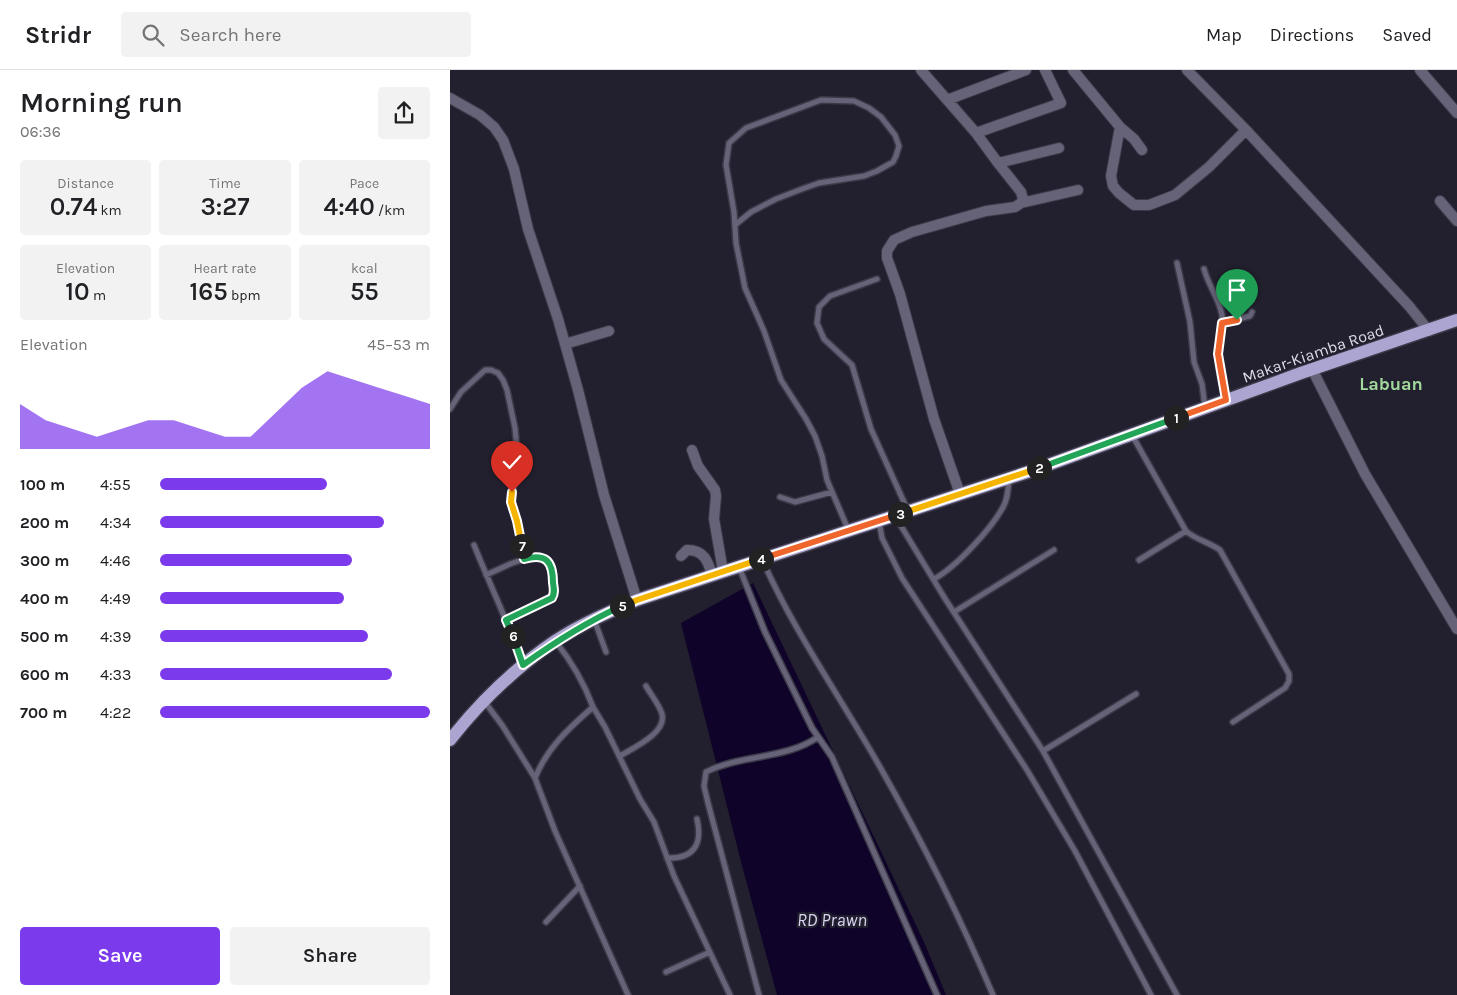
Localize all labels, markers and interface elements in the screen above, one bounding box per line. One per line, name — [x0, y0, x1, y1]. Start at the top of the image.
search box — [121, 12, 471, 57]
text: Stridr — [25, 21, 91, 49]
icon: search — [139, 21, 167, 49]
text: Search here — [179, 24, 281, 46]
text: Map — [1206, 24, 1242, 46]
text: Directions — [1270, 24, 1354, 46]
text: Saved — [1382, 24, 1432, 46]
text: Morning run — [20, 86, 183, 119]
button: share — [378, 87, 430, 139]
text: 06:36 — [20, 122, 61, 141]
text: Distance — [57, 175, 114, 192]
text: Time — [209, 175, 241, 192]
text: Pace — [349, 175, 379, 192]
text: 0.74 — [50, 192, 97, 221]
text: 3:27 — [200, 192, 250, 221]
text: 4:40 — [324, 192, 375, 221]
text: km — [97, 202, 122, 219]
text: /km — [375, 202, 405, 219]
text: Elevation — [56, 260, 115, 277]
text: Heart rate — [193, 260, 257, 277]
text: kcal — [351, 260, 378, 277]
pin — [1216, 269, 1258, 320]
icon: arrive — [1223, 276, 1251, 304]
text: 10 — [65, 277, 90, 306]
text: 165 — [189, 277, 228, 306]
text: 55 — [350, 277, 379, 306]
text: m — [90, 287, 106, 304]
text: bpm — [228, 287, 261, 304]
street label: Makar-Kiamba Road — [1240, 320, 1387, 387]
text: Elevation — [20, 335, 88, 354]
text: 45–53 m — [367, 335, 430, 354]
district label: Labuan — [1359, 373, 1423, 395]
pin: 1 — [1164, 406, 1188, 430]
text: 1 — [1174, 410, 1179, 427]
pin — [491, 441, 533, 492]
icon: check — [498, 448, 526, 476]
pin: 2 — [1026, 456, 1052, 480]
text: 2 — [1035, 460, 1044, 477]
text: 100 m — [20, 475, 65, 494]
text: 4:55 — [100, 475, 131, 494]
pin: 3 — [888, 502, 912, 526]
text: 3 — [896, 506, 905, 523]
text: 200 m — [20, 513, 69, 532]
text: 4:34 — [100, 513, 131, 532]
pin: 7 — [510, 534, 534, 558]
text: 7 — [519, 538, 526, 555]
pin: 4 — [748, 546, 774, 572]
text: 300 m — [20, 551, 69, 570]
text: 4:46 — [100, 551, 131, 570]
text: 4 — [757, 551, 766, 568]
text: 400 m — [20, 589, 69, 608]
text: 4:49 — [100, 589, 131, 608]
pin: 5 — [610, 594, 634, 618]
text: 5 — [618, 598, 627, 615]
pin: 6 — [500, 624, 526, 648]
text: 500 m — [20, 627, 69, 646]
text: 4:39 — [100, 627, 131, 646]
text: 6 — [509, 628, 518, 645]
text: 600 m — [20, 665, 69, 684]
text: 4:33 — [100, 665, 132, 684]
text: 700 m — [20, 703, 67, 722]
text: 4:22 — [100, 703, 131, 722]
water label: RD Prawn — [797, 909, 867, 931]
button: Save — [20, 927, 220, 985]
button: Share — [230, 927, 430, 985]

